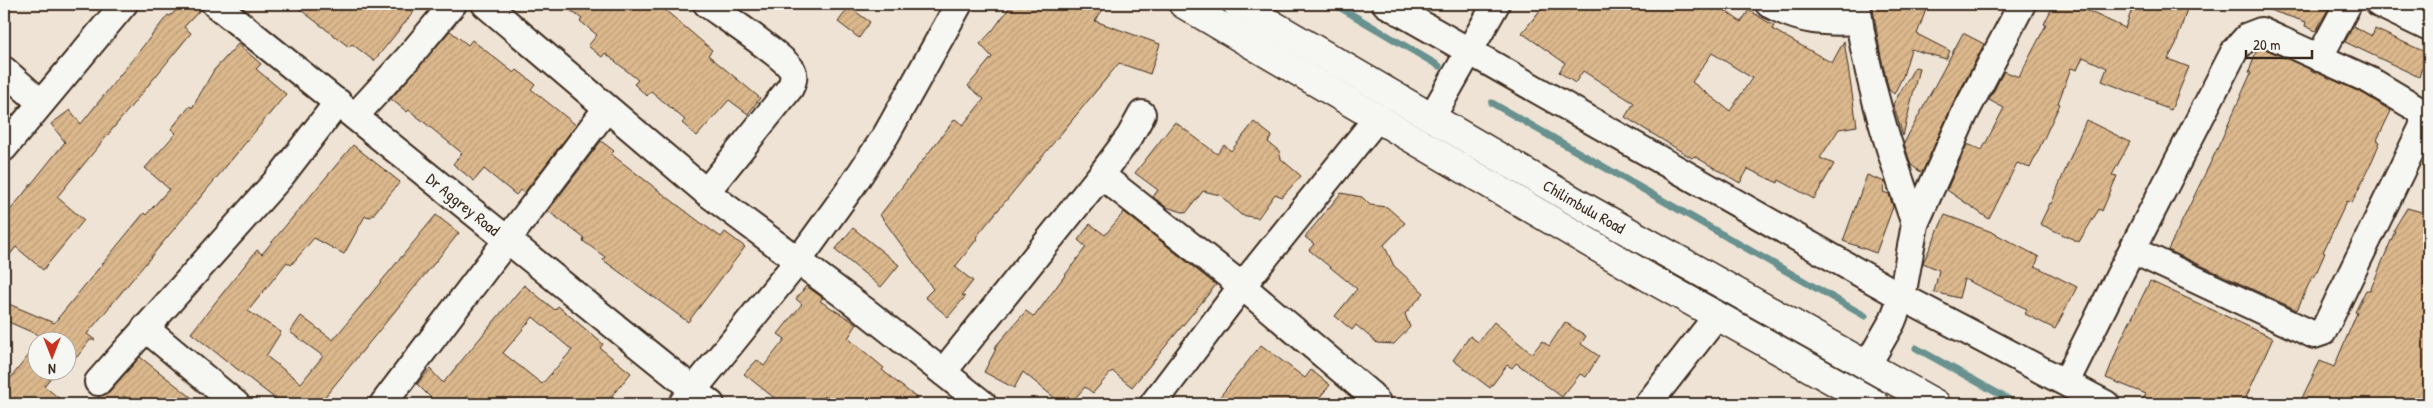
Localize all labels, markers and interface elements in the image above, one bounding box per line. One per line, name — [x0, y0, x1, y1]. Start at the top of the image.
scale bar — [2246, 28, 2312, 60]
text: 20 m — [2253, 34, 2280, 55]
street label: Dr Aggrey Road — [422, 168, 505, 241]
street label: Chilimbulu Road — [1539, 174, 1629, 239]
north arrow — [28, 330, 78, 380]
text: N — [48, 360, 56, 379]

